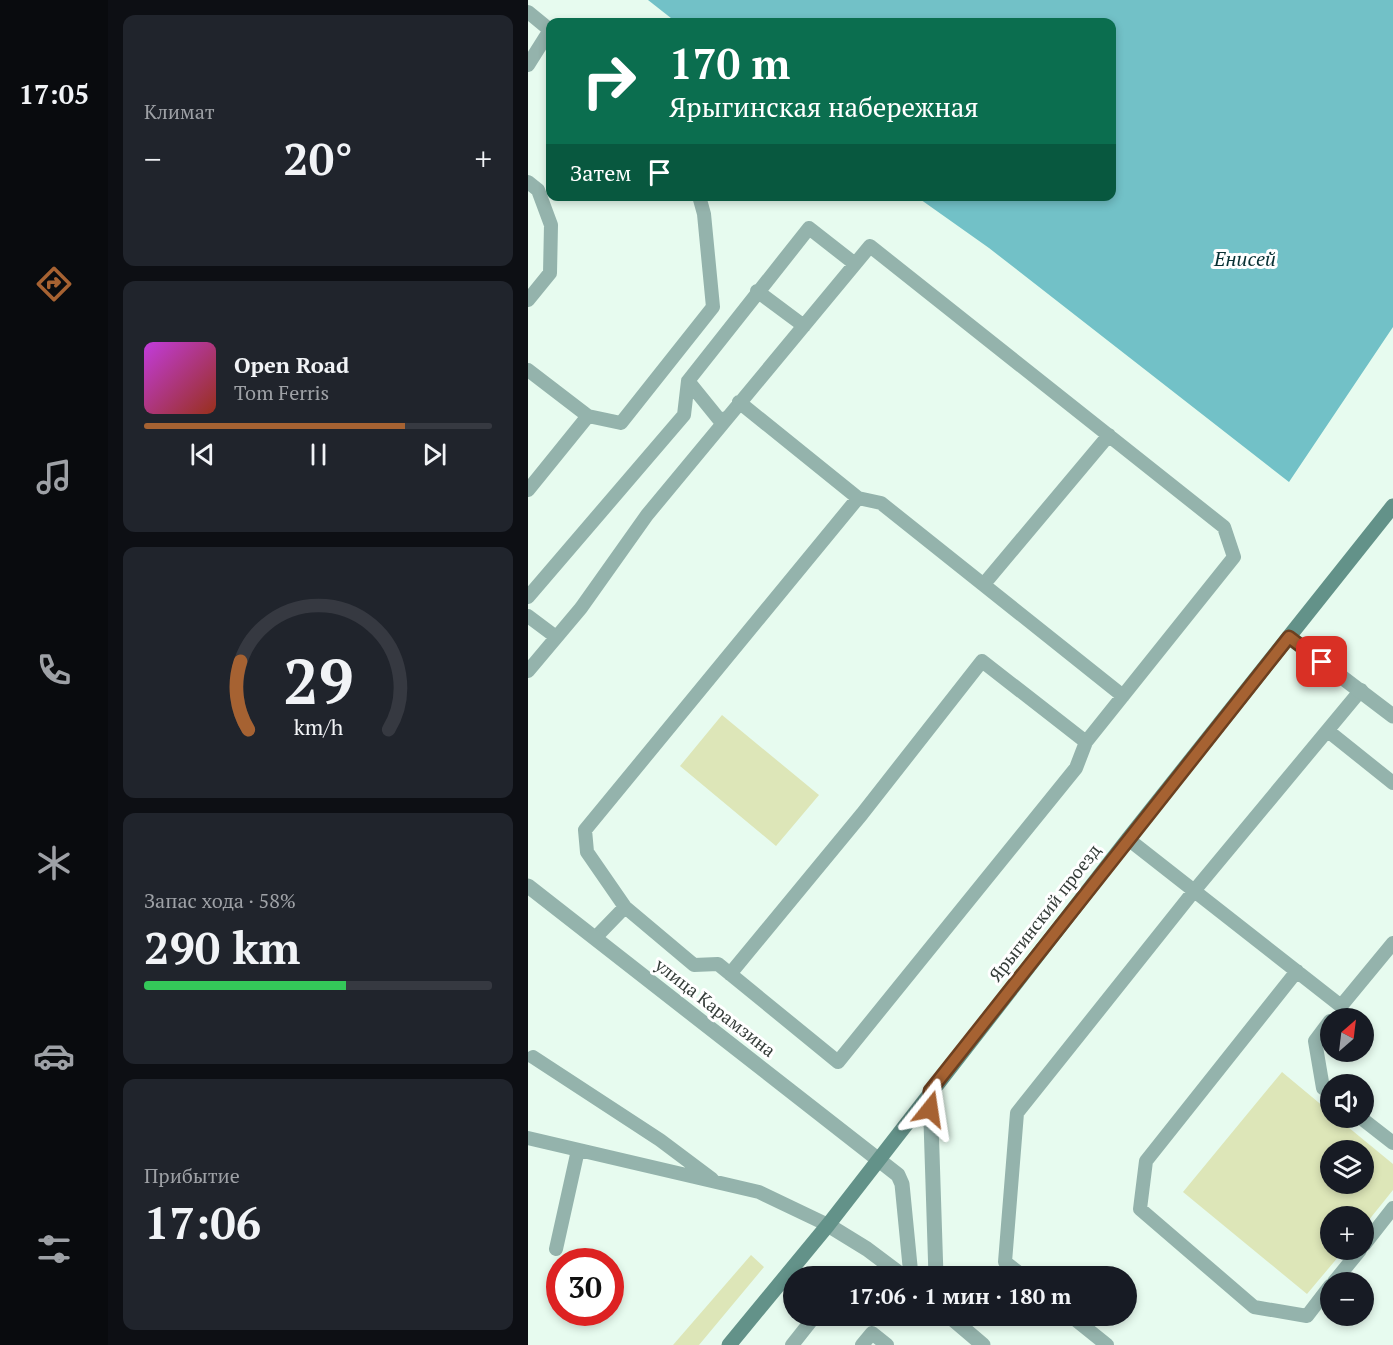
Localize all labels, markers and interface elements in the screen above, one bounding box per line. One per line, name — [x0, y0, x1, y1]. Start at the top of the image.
text: 170 m — [669, 35, 790, 91]
icon: right — [570, 42, 648, 120]
text: 17:05 — [19, 76, 89, 112]
text: Ярыгинская набережная — [669, 89, 979, 125]
text: Климат — [144, 98, 215, 125]
text: 20° — [283, 128, 353, 188]
text: − — [144, 137, 162, 180]
text: + — [474, 137, 492, 180]
icon: arrive — [643, 156, 676, 189]
text: Затем — [570, 158, 631, 187]
water label: Енисей — [1213, 245, 1276, 272]
icon: directions — [33, 263, 75, 305]
text: Open Road — [234, 350, 349, 379]
text: Tom Ferris — [234, 379, 329, 406]
icon: previous — [186, 438, 219, 471]
icon: pause — [302, 438, 335, 471]
icon: next — [418, 438, 451, 471]
icon: music — [33, 456, 75, 498]
pin — [1296, 636, 1347, 687]
text: 29 — [283, 639, 353, 722]
icon: arrive — [1305, 645, 1338, 678]
icon: phone — [33, 649, 75, 691]
text: km/h — [293, 713, 343, 741]
street label: Ярыгинский проезд — [983, 839, 1106, 986]
icon: climate — [33, 842, 75, 884]
text: Запас хода · 58% — [144, 887, 296, 914]
text: 290 km — [144, 917, 300, 977]
street label: улица Карамзина — [650, 952, 781, 1062]
north arrow — [1320, 1008, 1374, 1062]
map controls — [1320, 1008, 1374, 1326]
icon: car — [33, 1035, 75, 1077]
button: sound — [1320, 1074, 1374, 1128]
position arrow — [898, 1077, 962, 1141]
button: layers — [1320, 1140, 1374, 1194]
text: Прибытие — [144, 1162, 240, 1189]
text: 17:06 — [144, 1192, 261, 1252]
button: + — [1320, 1206, 1374, 1260]
icon: filters — [33, 1228, 75, 1270]
speed limit sign: 30 — [546, 1248, 624, 1326]
button: − — [1320, 1272, 1374, 1326]
text: 17:06 · 1 мин · 180 m — [849, 1281, 1071, 1310]

